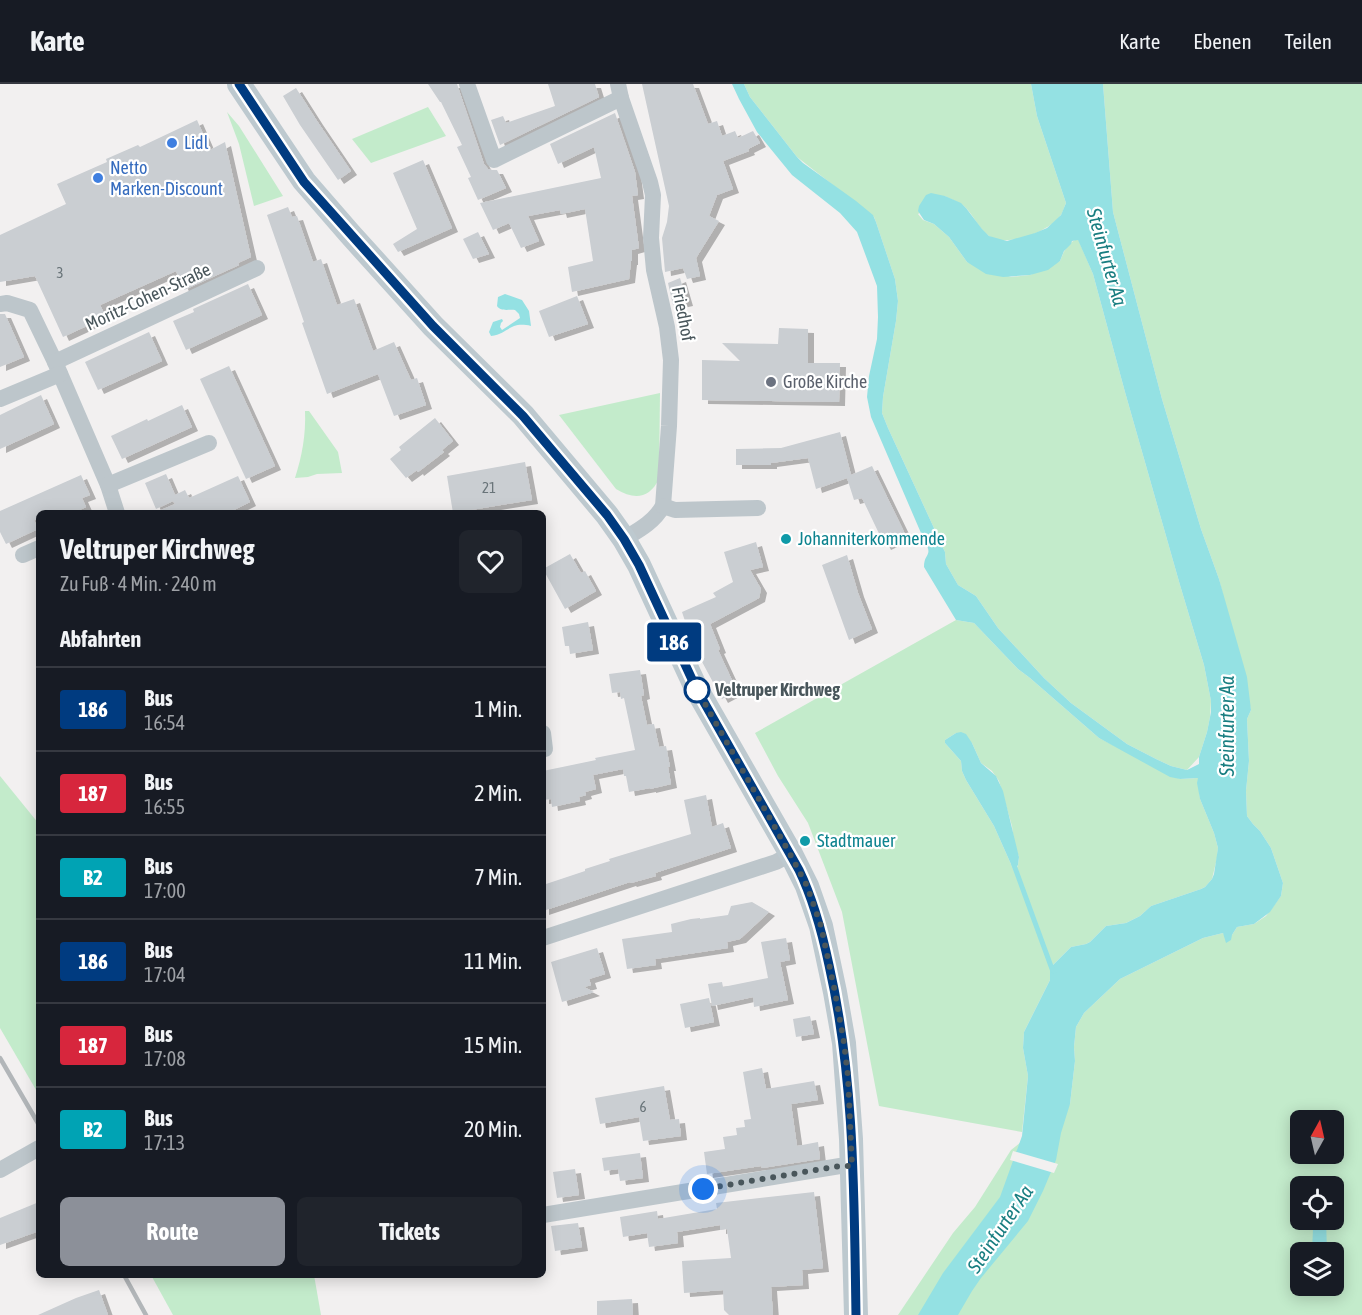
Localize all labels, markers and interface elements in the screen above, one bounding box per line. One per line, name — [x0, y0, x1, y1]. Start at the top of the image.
text: Karte — [30, 25, 85, 57]
text: Karte — [1119, 29, 1160, 53]
text: Ebenen — [1193, 29, 1252, 53]
text: Teilen — [1285, 29, 1332, 53]
place label: Lidl — [184, 132, 209, 153]
marker: Lidl — [165, 136, 179, 150]
place label: Netto Marken-Discount — [110, 157, 223, 199]
marker: Netto Marken-Discount — [91, 171, 105, 185]
water label: Steinfurter Aa — [1082, 204, 1132, 308]
street label: Moritz-Cohen-Straße — [82, 258, 214, 335]
house number: 3 — [56, 264, 64, 281]
street label: Friedhof — [668, 285, 699, 343]
place label: Große Kirche — [783, 371, 867, 392]
marker: Große Kirche — [764, 375, 778, 389]
house number: 21 — [482, 479, 496, 496]
place label: Johanniterkommende — [798, 528, 945, 549]
button: heart — [459, 530, 522, 593]
marker: Johanniterkommende — [779, 532, 793, 546]
text: Veltruper Kirchweg — [60, 533, 255, 565]
text: Zu Fuß · 4 Min. · 240 m — [60, 572, 217, 595]
line badge: 186 — [640, 622, 708, 662]
text: Abfahrten — [60, 626, 141, 652]
text: 186 — [659, 630, 689, 654]
water label: Steinfurter Aa — [1215, 676, 1238, 777]
marker: Veltruper Kirchweg — [684, 677, 710, 703]
place label: Veltruper Kirchweg — [714, 679, 840, 700]
text: Bus — [144, 685, 173, 711]
text: 1 Min. — [474, 696, 522, 722]
text: 186 — [78, 697, 108, 721]
text: 16:54 — [144, 711, 185, 734]
text: Bus — [144, 769, 173, 795]
text: 2 Min. — [474, 780, 522, 806]
text: 187 — [78, 781, 108, 805]
text: 16:55 — [144, 795, 185, 818]
place label: Stadtmauer — [817, 830, 896, 851]
marker: Stadtmauer — [798, 834, 812, 848]
text: Bus — [144, 853, 173, 879]
text: 7 Min. — [474, 864, 522, 890]
text: B2 — [83, 865, 103, 889]
text: 17:00 — [144, 879, 186, 902]
text: Bus — [144, 937, 173, 963]
text: 11 Min. — [464, 948, 522, 974]
text: 186 — [78, 949, 108, 973]
text: 17:04 — [144, 963, 186, 986]
text: Bus — [144, 1021, 173, 1047]
text: 15 Min. — [464, 1032, 522, 1058]
text: 187 — [78, 1033, 108, 1057]
text: 17:08 — [144, 1047, 186, 1070]
house number: 6 — [639, 1098, 647, 1115]
text: Bus — [144, 1105, 173, 1131]
north arrow — [1290, 1110, 1344, 1164]
map controls — [1290, 1110, 1344, 1296]
text: 20 Min. — [464, 1116, 522, 1142]
text: B2 — [83, 1117, 103, 1141]
text: 17:13 — [144, 1131, 185, 1154]
your location — [688, 1174, 718, 1204]
button: locate — [1290, 1176, 1344, 1230]
water label: Steinfurter Aa — [961, 1181, 1037, 1278]
button: Route — [60, 1197, 285, 1266]
button: Tickets — [297, 1197, 522, 1266]
button: layers — [1290, 1242, 1344, 1296]

